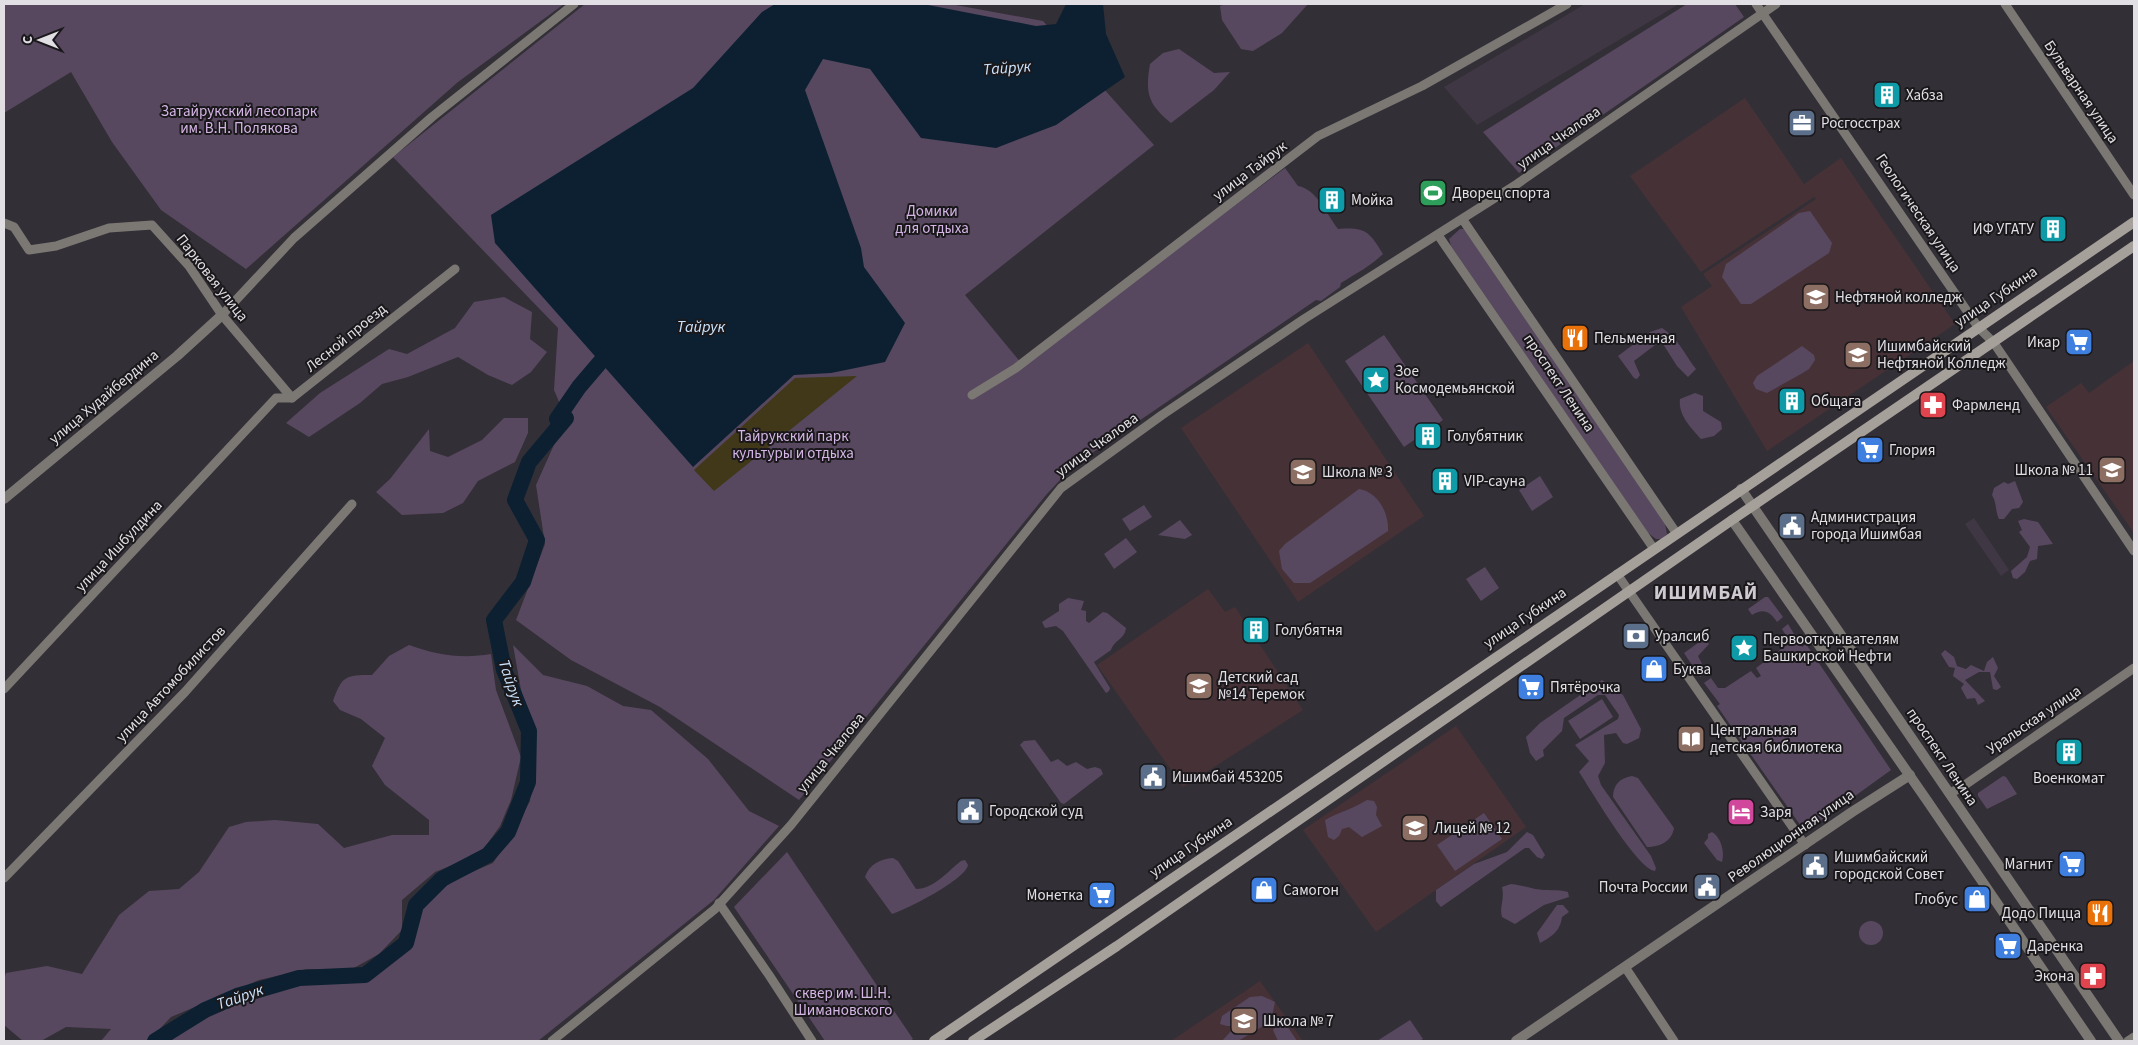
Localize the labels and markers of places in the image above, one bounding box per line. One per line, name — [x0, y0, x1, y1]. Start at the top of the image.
building icon: Хабза — [1872, 80, 1902, 110]
place label: Хабза — [1906, 85, 1943, 106]
office icon: Росгосстрах — [1787, 108, 1817, 138]
place label: Росгосстрах — [1821, 113, 1901, 134]
sports icon: Дворец спорта — [1418, 178, 1448, 208]
place label: Дворец спорта — [1452, 183, 1550, 204]
building icon: Мойка — [1317, 185, 1347, 215]
place label: Мойка — [1351, 190, 1393, 211]
building icon: ИФ УГАТУ — [2038, 214, 2068, 244]
place label: ИФ УГАТУ — [1973, 219, 2034, 240]
school or university icon: Нефтяной колледж — [1801, 282, 1831, 312]
place label: Нефтяной колледж — [1835, 287, 1963, 308]
restaurant icon: Пельменная — [1560, 323, 1590, 353]
supermarket icon: Икар — [2064, 327, 2094, 357]
place label: Пельменная — [1594, 328, 1676, 349]
place label: Икар — [2027, 332, 2060, 353]
place label: Ишимбайский Нефтяной Колледж — [1877, 336, 2006, 374]
school or university icon: Ишимбайский Нефтяной Колледж — [1843, 340, 1873, 370]
place label: Зое Космодемьянской — [1395, 361, 1515, 399]
place icon: Зое Космодемьянской — [1361, 365, 1391, 395]
building icon: Общага — [1777, 386, 1807, 416]
pharmacy icon: Фармленд — [1918, 390, 1948, 420]
place label: Общага — [1811, 391, 1861, 412]
place label: Фармленд — [1952, 395, 2020, 416]
building icon: Голубятник — [1413, 421, 1443, 451]
place label: Голубятник — [1447, 426, 1524, 447]
supermarket icon: Глория — [1855, 435, 1885, 465]
place label: Глория — [1889, 440, 1935, 461]
school or university icon: Школа № 11 — [2097, 455, 2127, 485]
school or university icon: Школа № 3 — [1288, 457, 1318, 487]
place label: Школа № 11 — [2015, 460, 2093, 481]
place label: Школа № 3 — [1322, 462, 1393, 483]
building icon: VIP-сауна — [1430, 466, 1460, 496]
place label: VIP-сауна — [1464, 471, 1526, 492]
place label: Администрация города Ишимбая — [1811, 507, 1922, 545]
public building icon: Администрация города Ишимбая — [1777, 511, 1807, 541]
building icon: Голубятня — [1241, 615, 1271, 645]
place label: Голубятня — [1275, 620, 1343, 641]
bank icon: Уралсиб — [1621, 621, 1651, 651]
place label: Уралсиб — [1655, 626, 1709, 647]
place label: Первооткрывателям Башкирской Нефти — [1763, 629, 1899, 667]
place icon: Первооткрывателям Башкирской Нефти — [1729, 633, 1759, 663]
shop icon: Буква — [1639, 654, 1669, 684]
place label: Буква — [1673, 659, 1711, 680]
place label: Детский сад №14 Теремок — [1218, 667, 1305, 705]
school or university icon: Детский сад №14 Теремок — [1184, 671, 1214, 701]
supermarket icon: Пятёрочка — [1516, 672, 1546, 702]
place label: Пятёрочка — [1550, 677, 1621, 698]
place label: Центральная детская библиотека — [1710, 720, 1842, 758]
library icon: Центральная детская библиотека — [1676, 724, 1706, 754]
building icon: Военкомат — [2054, 737, 2084, 767]
public building icon: Ишимбай 453205 — [1138, 762, 1168, 792]
place label: Ишимбай 453205 — [1172, 767, 1283, 788]
place label: Военкомат — [2033, 768, 2105, 789]
public building icon: Городской суд — [955, 796, 985, 826]
hotel icon: Заря — [1726, 797, 1756, 827]
place label: Городской суд — [989, 801, 1083, 822]
place label: Заря — [1760, 802, 1792, 823]
school or university icon: Лицей № 12 — [1400, 813, 1430, 843]
place label: Лицей № 12 — [1434, 818, 1511, 839]
place label: Ишимбайский городской Совет — [1834, 847, 1944, 885]
supermarket icon: Магнит — [2057, 849, 2087, 879]
public building icon: Ишимбайский городской Совет — [1800, 851, 1830, 881]
place label: Магнит — [2005, 854, 2053, 875]
public building icon: Почта России — [1692, 872, 1722, 902]
shop icon: Самогон — [1249, 875, 1279, 905]
place label: Почта России — [1599, 877, 1688, 898]
supermarket icon: Монетка — [1087, 880, 1117, 910]
place label: Самогон — [1283, 880, 1339, 901]
shop icon: Глобус — [1962, 884, 1992, 914]
place label: Монетка — [1027, 885, 1083, 906]
place label: Глобус — [1914, 889, 1958, 910]
restaurant icon: Додо Пицца — [2085, 898, 2115, 928]
place label: Додо Пицца — [2002, 903, 2081, 924]
supermarket icon: Даренка — [1993, 931, 2023, 961]
place label: Даренка — [2027, 936, 2083, 957]
pharmacy icon: Экона — [2078, 961, 2108, 991]
place label: Экона — [2034, 966, 2074, 987]
school or university icon: Школа № 7 — [1229, 1006, 1259, 1036]
place label: Школа № 7 — [1263, 1011, 1334, 1032]

